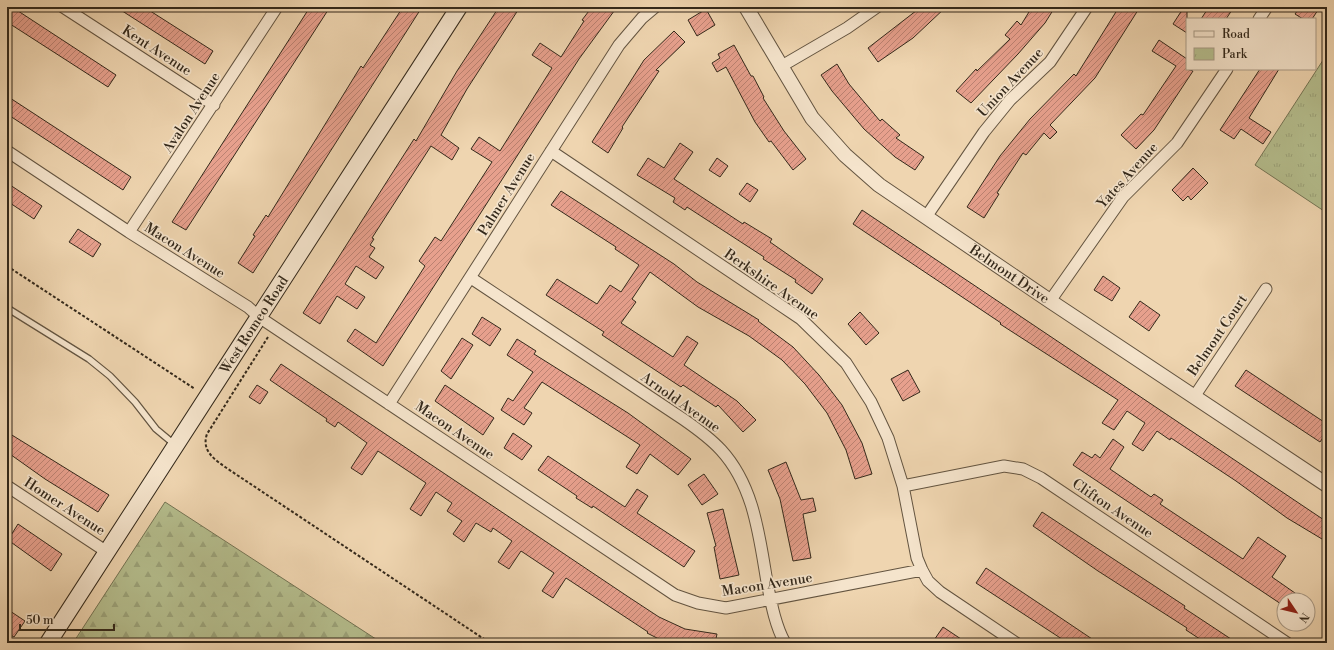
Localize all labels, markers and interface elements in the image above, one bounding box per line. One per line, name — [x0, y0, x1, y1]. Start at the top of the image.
legend — [1186, 18, 1316, 70]
street label: Kent Avenue — [118, 22, 195, 80]
text: Road — [1222, 27, 1250, 42]
street label: Union Avenue — [974, 44, 1047, 121]
text: Park — [1222, 47, 1248, 62]
street label: Avalon Avenue — [159, 69, 225, 157]
street label: Yates Avenue — [1093, 139, 1162, 213]
street label: Palmer Avenue — [474, 150, 540, 239]
street label: Macon Avenue — [141, 219, 228, 283]
street label: Belmont Drive — [965, 240, 1053, 308]
street label: Berkshire Avenue — [720, 245, 822, 324]
street label: West Romeo Road — [216, 273, 293, 378]
street label: Belmont Court — [1183, 291, 1252, 380]
street label: Arnold Avenue — [636, 368, 724, 437]
street label: Macon Avenue — [411, 398, 498, 464]
street label: Homer Avenue — [20, 474, 109, 540]
street label: Clifton Avenue — [1068, 475, 1156, 543]
street label: Macon Avenue — [720, 569, 814, 601]
north arrow — [1276, 592, 1316, 632]
scale bar — [20, 606, 114, 632]
text: N — [1295, 610, 1312, 625]
text: 50 m — [26, 613, 54, 628]

